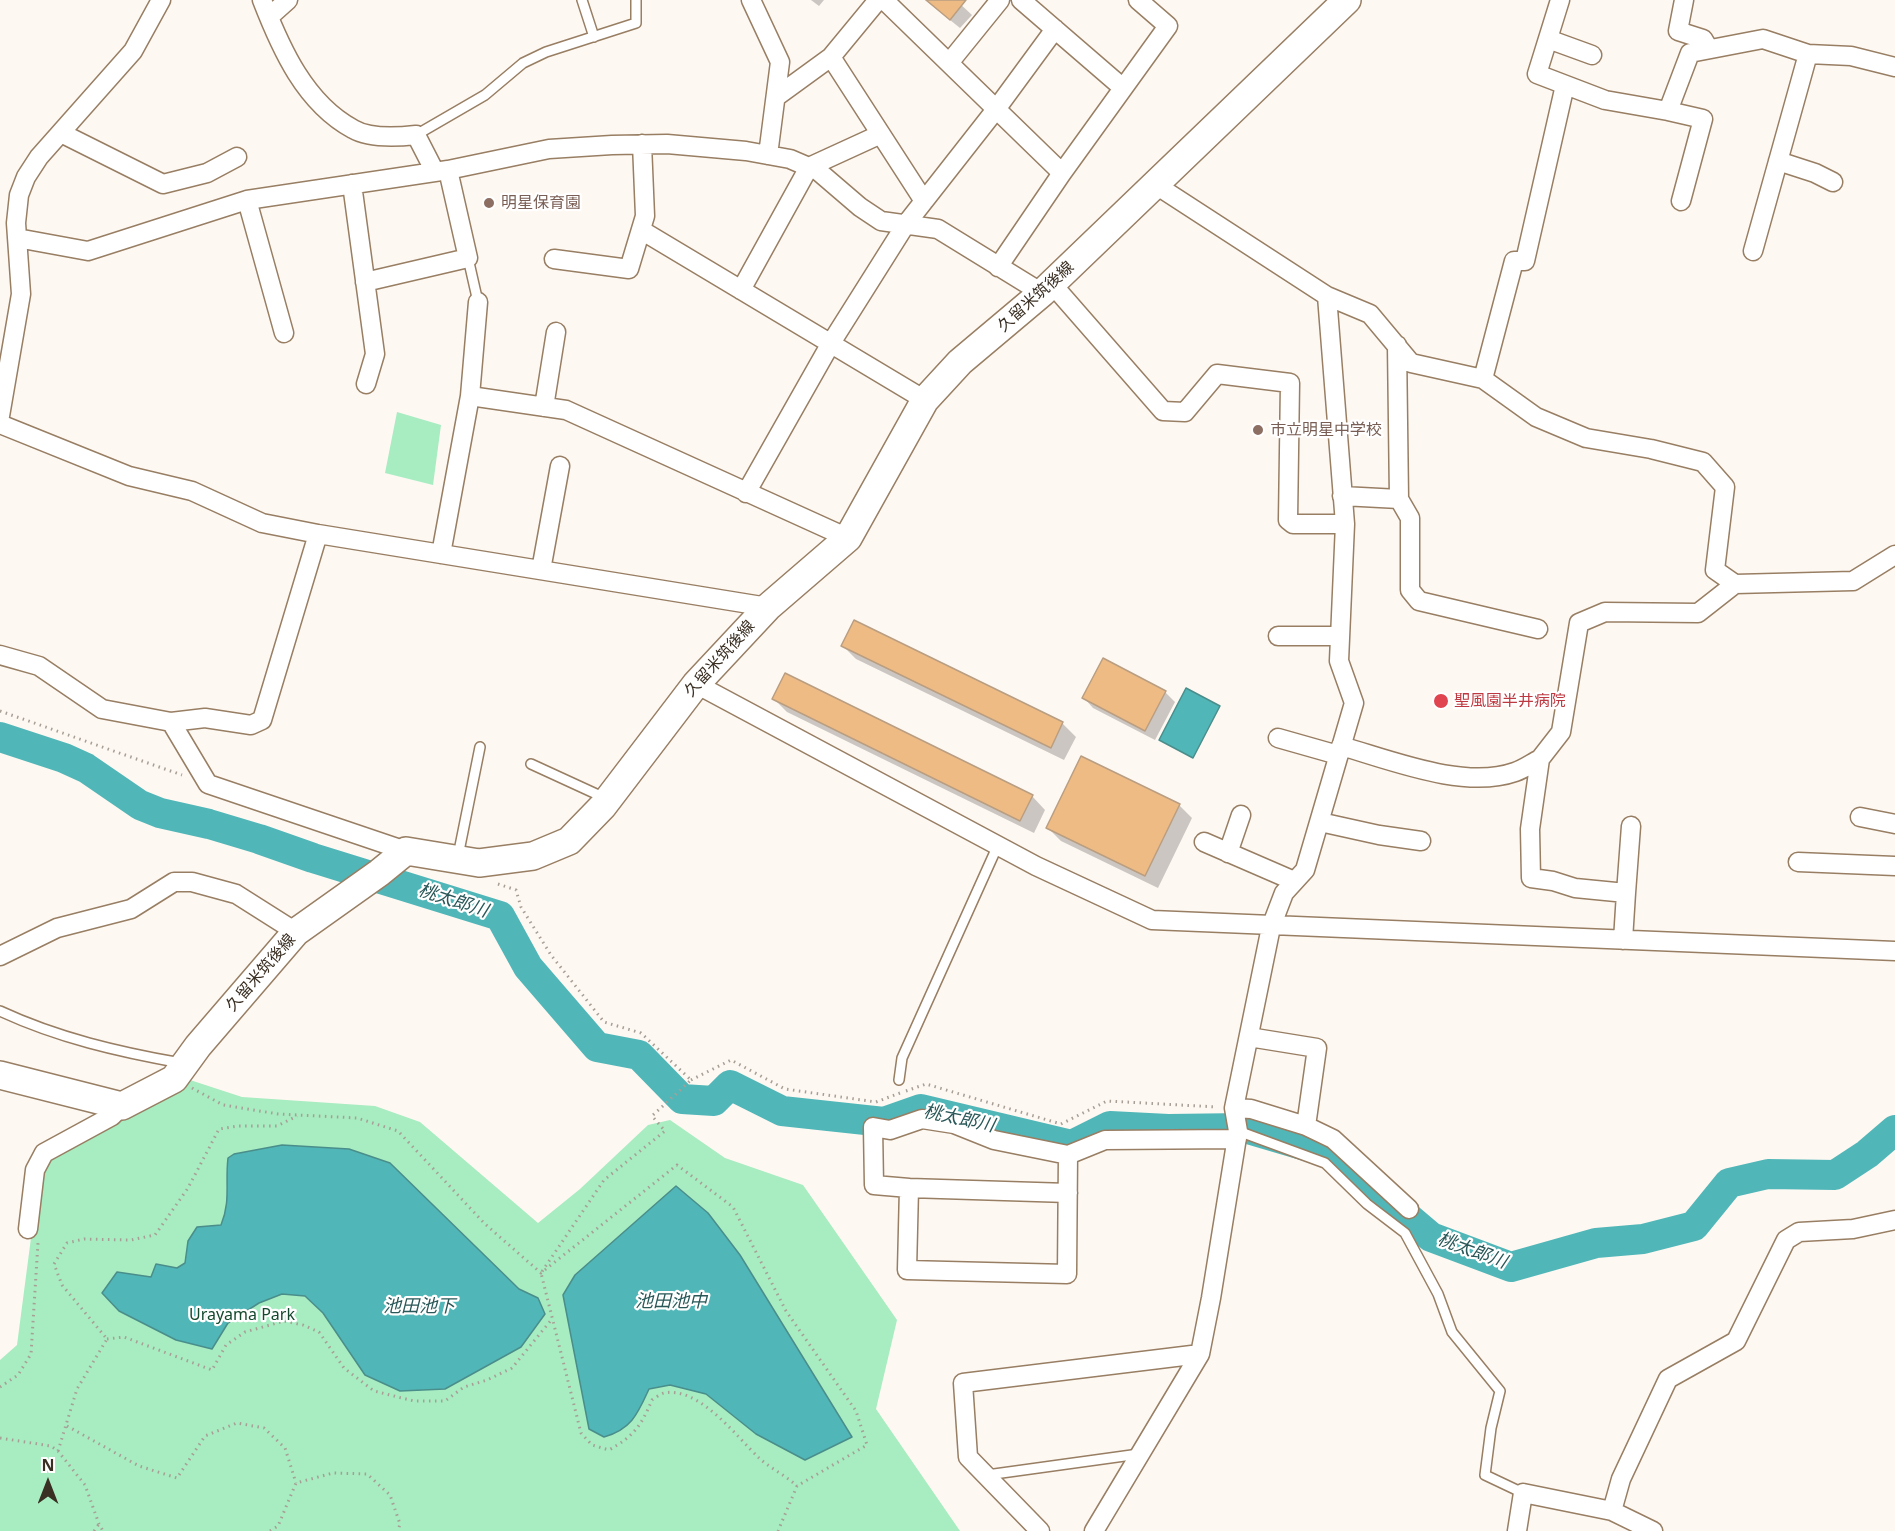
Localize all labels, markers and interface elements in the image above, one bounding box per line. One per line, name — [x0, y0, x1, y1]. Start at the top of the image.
place label: 明星保育園 — [501, 193, 581, 213]
marker: 明星保育園 — [482, 196, 496, 210]
street label: 久留米筑後線 — [994, 258, 1078, 336]
place label: 市立明星中学校 — [1270, 420, 1382, 440]
marker: 市立明星中学校 — [1251, 423, 1265, 437]
street label: 久留米筑後線 — [681, 617, 759, 701]
place label: 聖風園半井病院 — [1454, 691, 1566, 711]
marker: 聖風園半井病院 — [1432, 692, 1450, 710]
water label: 桃太郎川 — [415, 880, 491, 922]
street label: 久留米筑後線 — [222, 930, 300, 1016]
water label: 桃太郎川 — [922, 1101, 996, 1137]
water label: 桃太郎川 — [1434, 1229, 1510, 1273]
water label: 池田池中 — [635, 1291, 707, 1313]
water label: 池田池下 — [383, 1296, 455, 1318]
park label: Urayama Park — [189, 1305, 295, 1325]
north arrow — [18, 1453, 78, 1513]
text: N — [41, 1454, 55, 1476]

